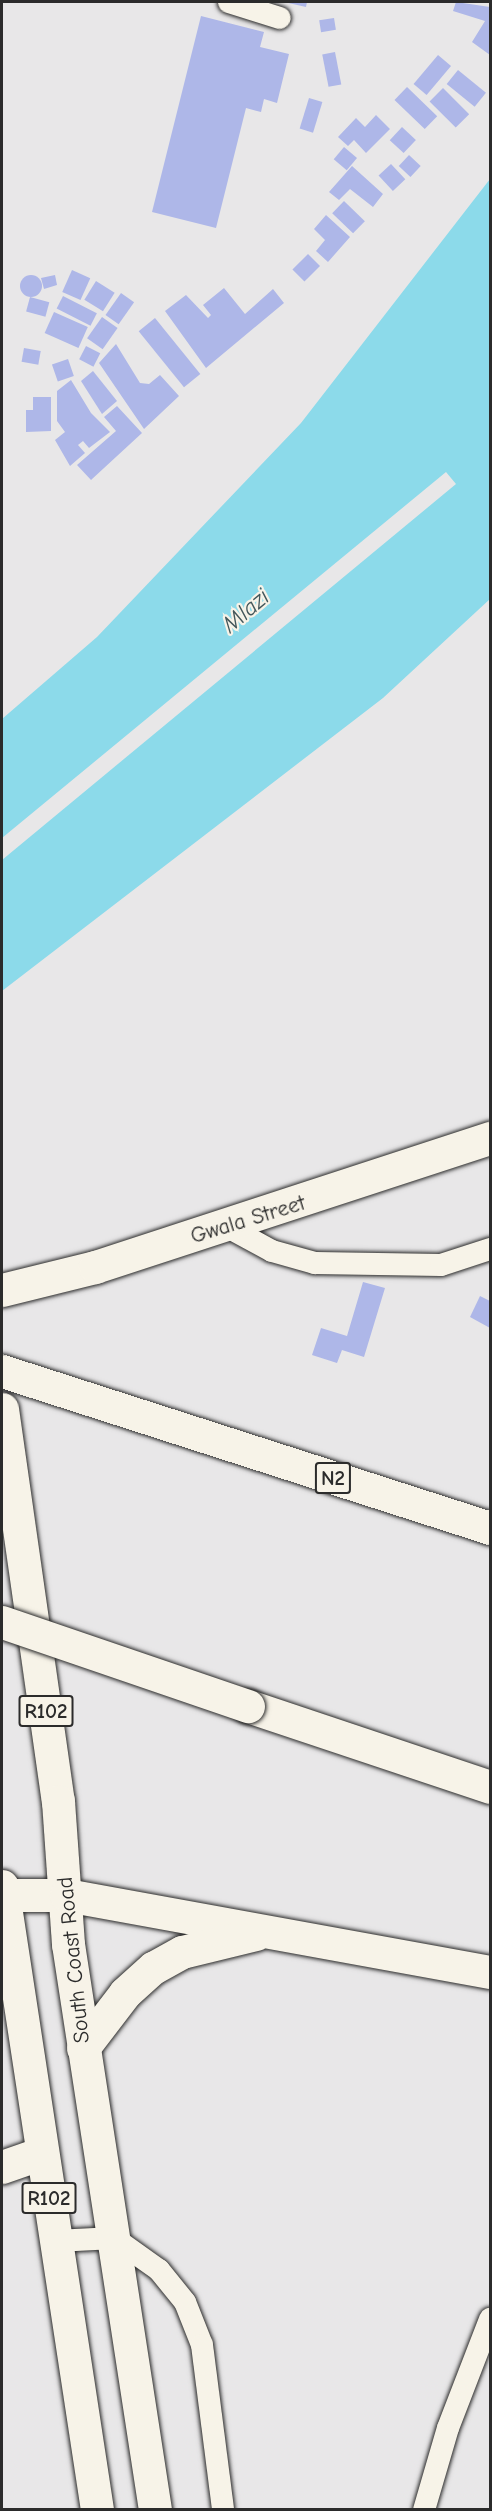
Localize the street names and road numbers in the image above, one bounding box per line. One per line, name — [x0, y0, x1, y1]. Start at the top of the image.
street label: Gwala Street — [187, 1190, 309, 1250]
road number: N2 — [314, 1460, 352, 1496]
road number: R102 — [18, 1693, 74, 1729]
street label: South Coast Road — [52, 1875, 96, 2045]
road number: R102 — [20, 2180, 78, 2216]

